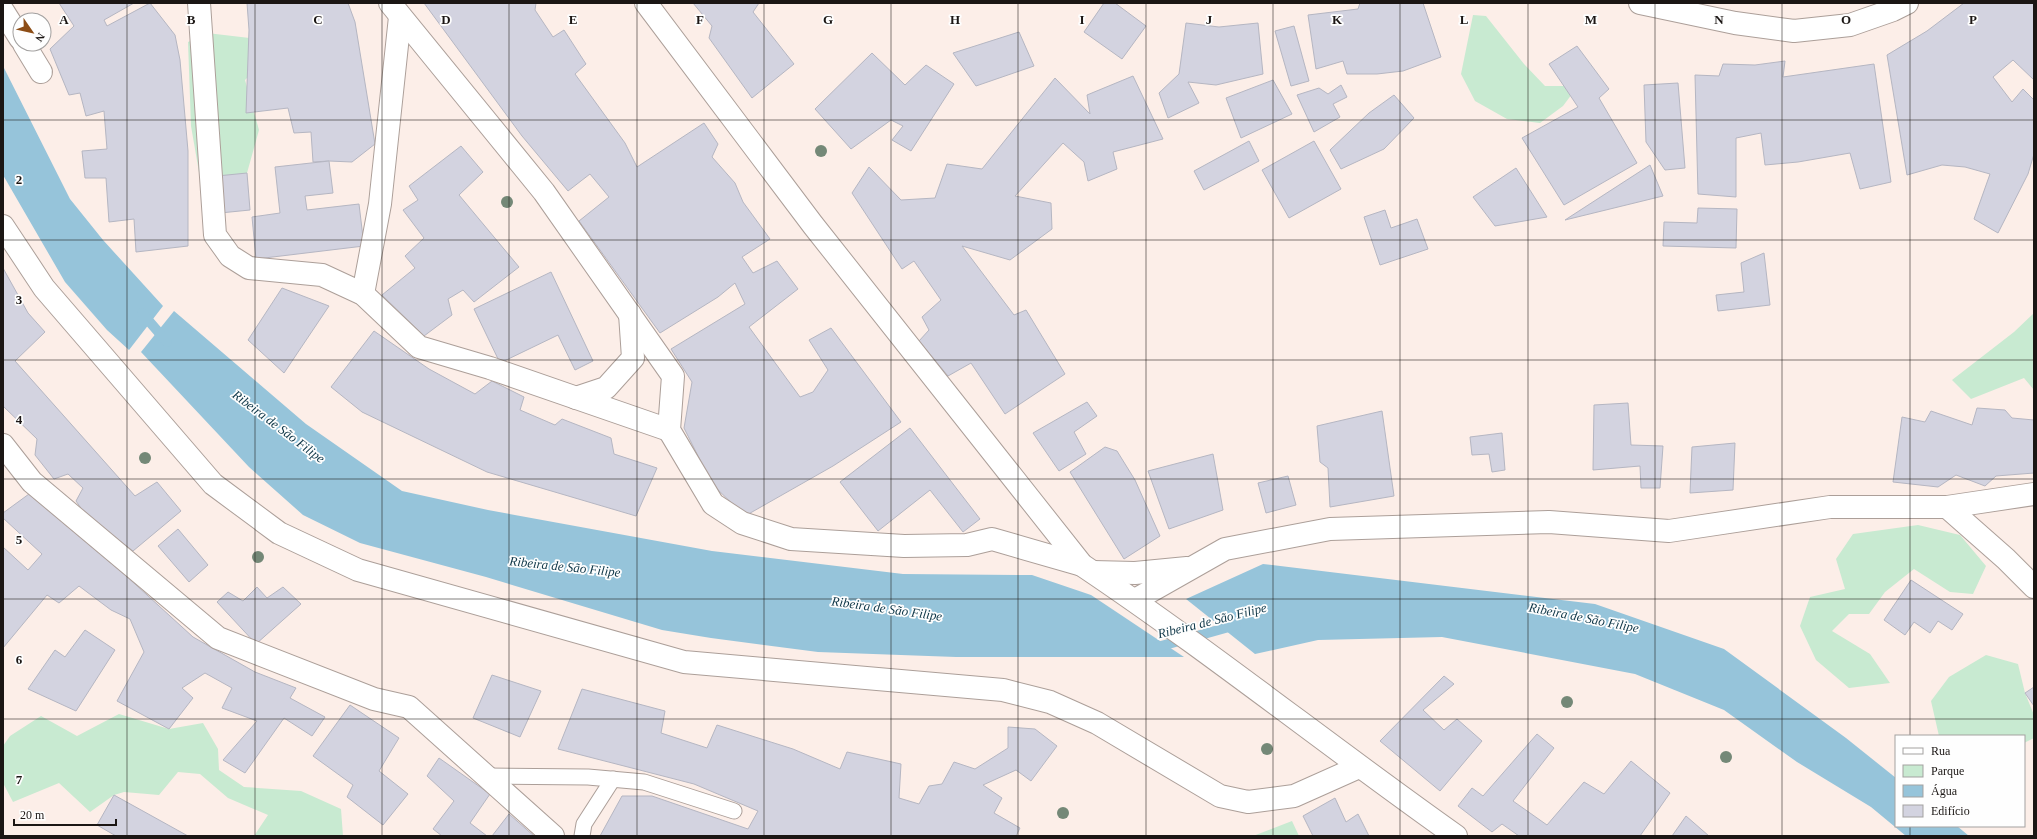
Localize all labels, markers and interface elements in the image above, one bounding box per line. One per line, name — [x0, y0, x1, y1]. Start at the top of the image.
north arrow — [12, 12, 52, 52]
text: A — [59, 12, 69, 27]
text: B — [187, 12, 196, 27]
text: C — [313, 12, 323, 27]
text: D — [441, 12, 451, 27]
text: E — [569, 12, 577, 27]
text: F — [696, 12, 704, 27]
text: G — [823, 12, 833, 27]
text: H — [950, 12, 960, 27]
text: I — [1079, 12, 1085, 27]
text: J — [1206, 12, 1213, 27]
text: K — [1332, 12, 1343, 27]
text: L — [1460, 12, 1469, 27]
text: M — [1585, 12, 1597, 27]
text: N — [1714, 12, 1724, 27]
text: O — [1841, 12, 1851, 27]
text: P — [1969, 12, 1977, 27]
text: N — [33, 31, 47, 44]
text: 2 — [16, 172, 22, 187]
text: 3 — [16, 292, 23, 307]
water label: Ribeira de São Filipe — [229, 386, 328, 466]
text: 4 — [16, 412, 23, 427]
text: 5 — [16, 532, 23, 547]
water label: Ribeira de São Filipe — [508, 553, 621, 580]
water label: Ribeira de São Filipe — [830, 593, 943, 624]
water label: Ribeira de São Filipe — [1527, 599, 1640, 636]
water label: Ribeira de São Filipe — [1155, 600, 1268, 641]
text: 6 — [16, 652, 23, 667]
legend — [1895, 735, 2025, 827]
text: Rua — [1931, 744, 1951, 758]
text: Parque — [1931, 764, 1964, 778]
text: 7 — [16, 772, 23, 787]
text: Água — [1931, 784, 1958, 798]
scale bar — [14, 801, 116, 827]
text: Edifício — [1931, 804, 1970, 818]
text: 20 m — [20, 808, 45, 822]

